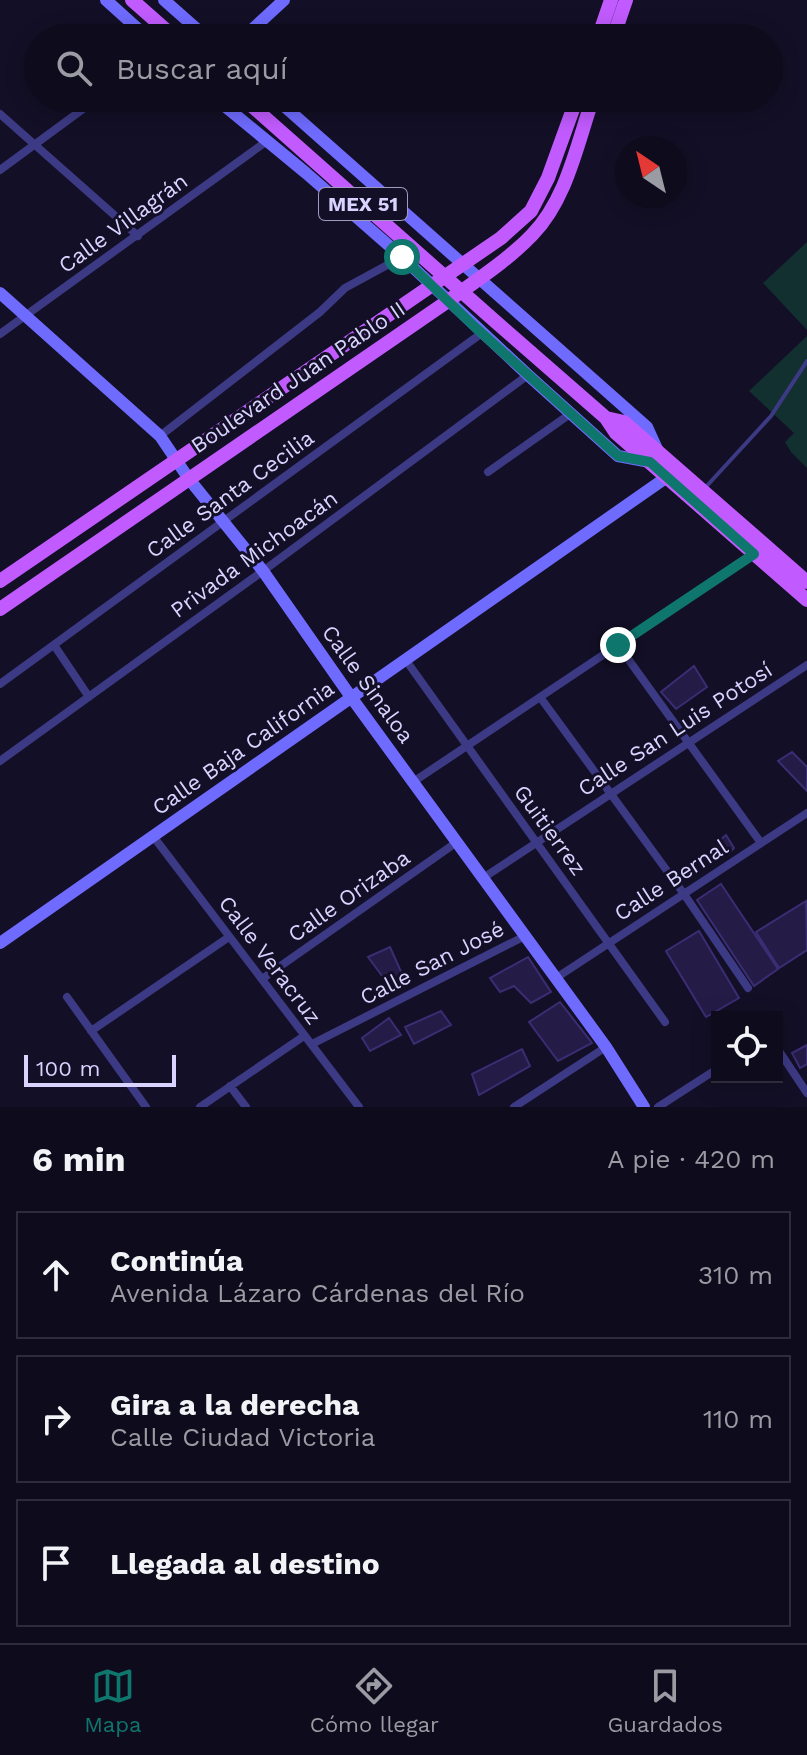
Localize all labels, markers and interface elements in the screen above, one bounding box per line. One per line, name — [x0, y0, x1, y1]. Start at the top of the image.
search box — [24, 24, 783, 112]
icon: search — [52, 46, 96, 90]
text: Buscar aquí — [116, 51, 288, 86]
north arrow — [615, 136, 687, 208]
street label: Calle Villagrán — [54, 168, 192, 278]
road number: MEX 51 — [319, 188, 407, 220]
route start — [384, 239, 420, 275]
street label: Boulevard Juan Pablo II — [186, 296, 410, 458]
street label: Calle Santa Cecilia — [141, 425, 319, 563]
street label: Privada Michoacán — [166, 485, 342, 623]
street label: Calle Sinaloa — [317, 620, 419, 748]
route end — [600, 627, 636, 663]
street label: Calle San Luis Potosí — [573, 657, 777, 801]
street label: Calle Baja California — [147, 676, 339, 820]
street label: Guitierrez — [509, 780, 591, 880]
street label: Calle Bernal — [610, 834, 733, 926]
street label: Calle Orizaba — [283, 845, 415, 947]
street label: Calle Veracruz — [214, 891, 326, 1029]
street label: Calle San José — [356, 916, 508, 1010]
map controls — [711, 1011, 783, 1083]
button: locate — [711, 1011, 783, 1083]
scale bar — [24, 1051, 176, 1087]
text: 100 m — [36, 1056, 100, 1081]
text: 6 min — [32, 1139, 126, 1179]
text: A pie · 420 m — [607, 1144, 775, 1174]
text: Continúa — [110, 1243, 243, 1278]
icon: ahead — [34, 1253, 78, 1297]
text: 310 m — [698, 1260, 773, 1290]
text: Avenida Lázaro Cárdenas del Río — [110, 1278, 525, 1308]
text: Gira a la derecha — [110, 1387, 359, 1422]
icon: right — [34, 1397, 78, 1441]
text: 110 m — [703, 1404, 773, 1434]
text: Calle Ciudad Victoria — [110, 1422, 376, 1452]
icon: arrive — [34, 1541, 78, 1585]
text: Llegada al destino — [110, 1546, 380, 1581]
tab: Mapa — [84, 1664, 142, 1737]
tab: Cómo llegar — [310, 1664, 439, 1737]
tab: Guardados — [607, 1664, 723, 1737]

